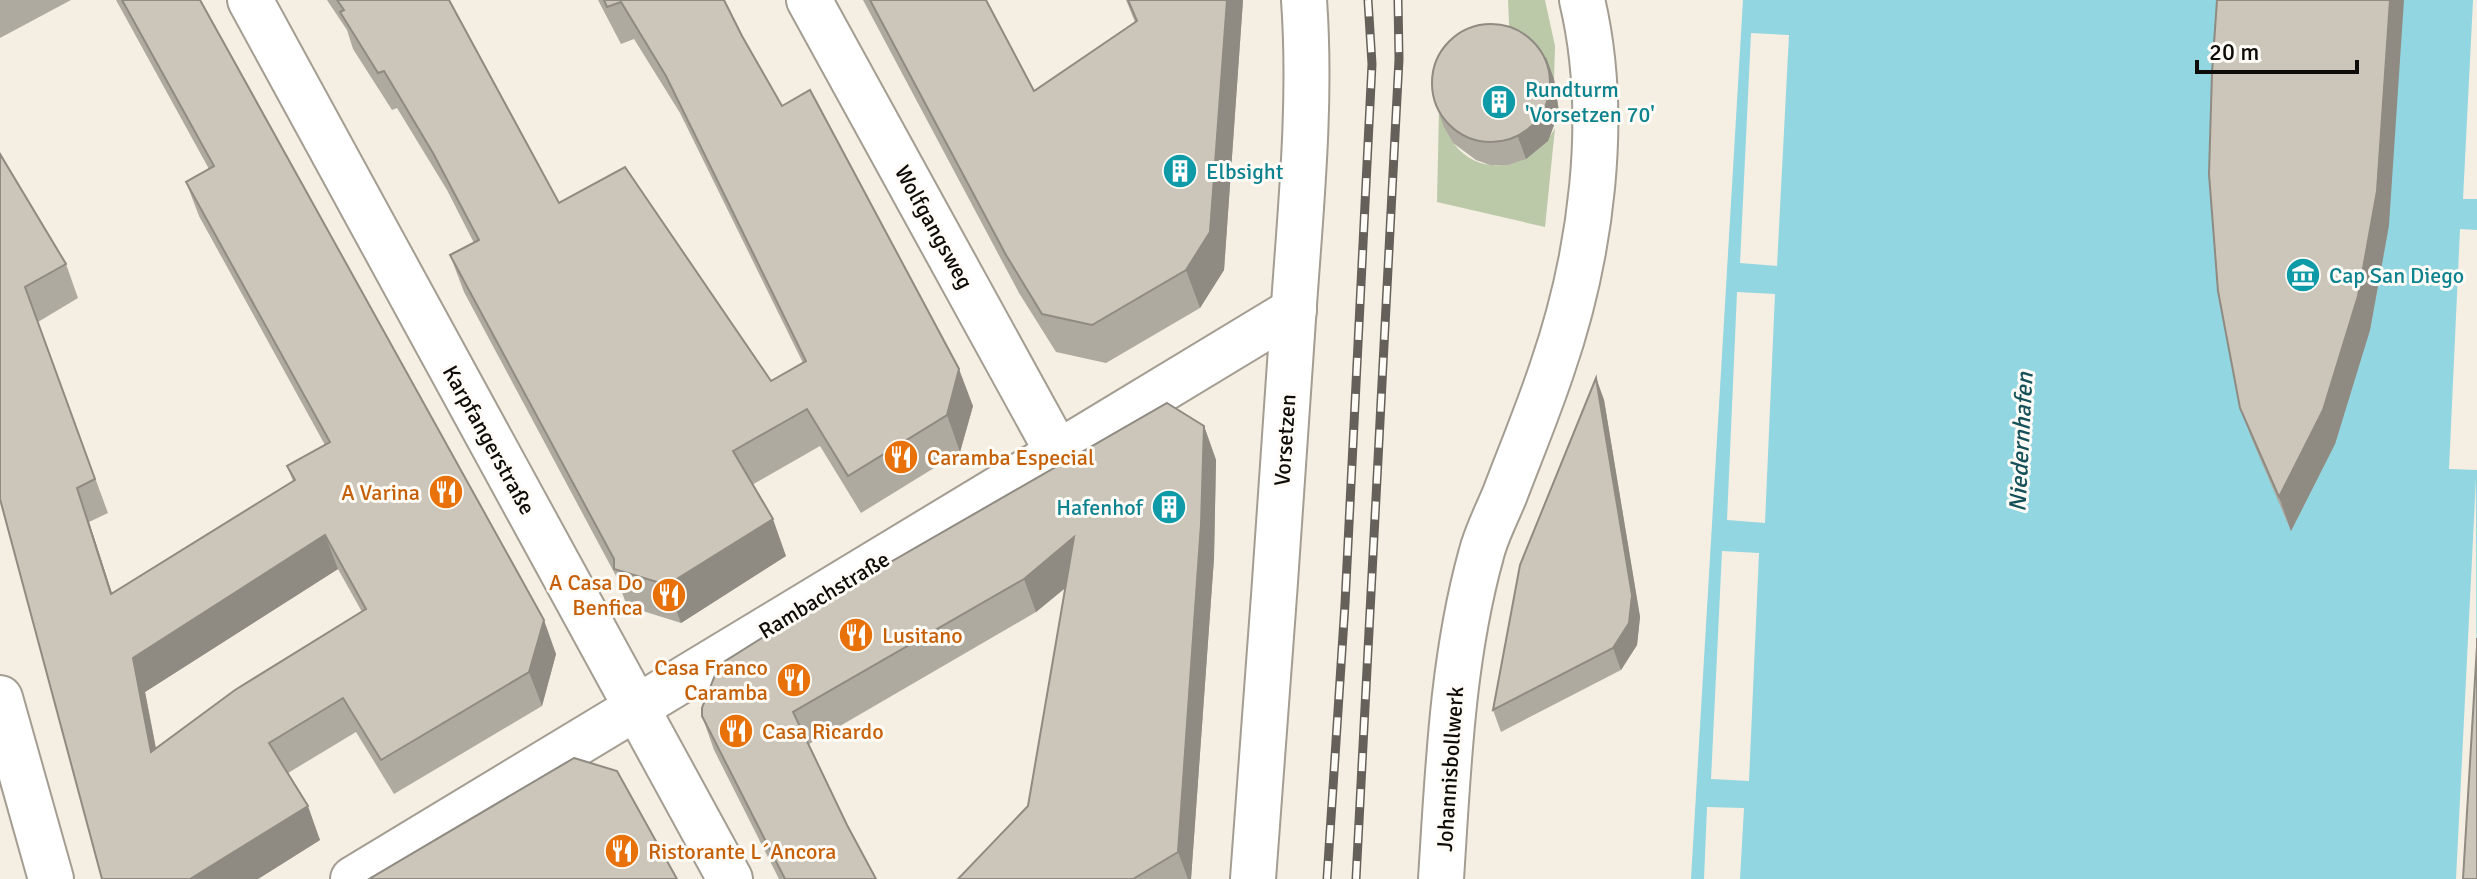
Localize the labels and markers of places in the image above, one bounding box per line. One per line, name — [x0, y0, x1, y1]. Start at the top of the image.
place label: Rundturm 'Vorsetzen 70' — [1525, 76, 1655, 128]
building icon: Rundturm 'Vorsetzen 70' — [1480, 83, 1518, 121]
building icon: Elbsight — [1161, 152, 1199, 190]
place label: Elbsight — [1206, 158, 1284, 185]
museum icon: Cap San Diego — [2284, 256, 2322, 294]
place label: Cap San Diego — [2329, 262, 2464, 289]
restaurant icon: Caramba Especial — [882, 438, 920, 476]
place label: Caramba Especial — [927, 444, 1094, 471]
restaurant icon: A Varina — [427, 473, 465, 511]
place label: A Varina — [341, 479, 420, 506]
building icon: Hafenhof — [1150, 488, 1188, 526]
place label: Hafenhof — [1056, 494, 1145, 521]
place label: A Casa Do Benfica — [549, 569, 643, 621]
restaurant icon: A Casa Do Benfica — [650, 576, 688, 614]
restaurant icon: Lusitano — [837, 616, 875, 654]
place label: Lusitano — [882, 622, 963, 649]
place label: Casa Franco Caramba — [654, 654, 768, 706]
restaurant icon: Casa Franco Caramba — [775, 661, 813, 699]
restaurant icon: Casa Ricardo — [717, 712, 755, 750]
place label: Casa Ricardo — [762, 718, 884, 745]
restaurant icon: Ristorante L´Ancora — [603, 832, 641, 870]
place label: Ristorante L´Ancora — [648, 838, 836, 865]

